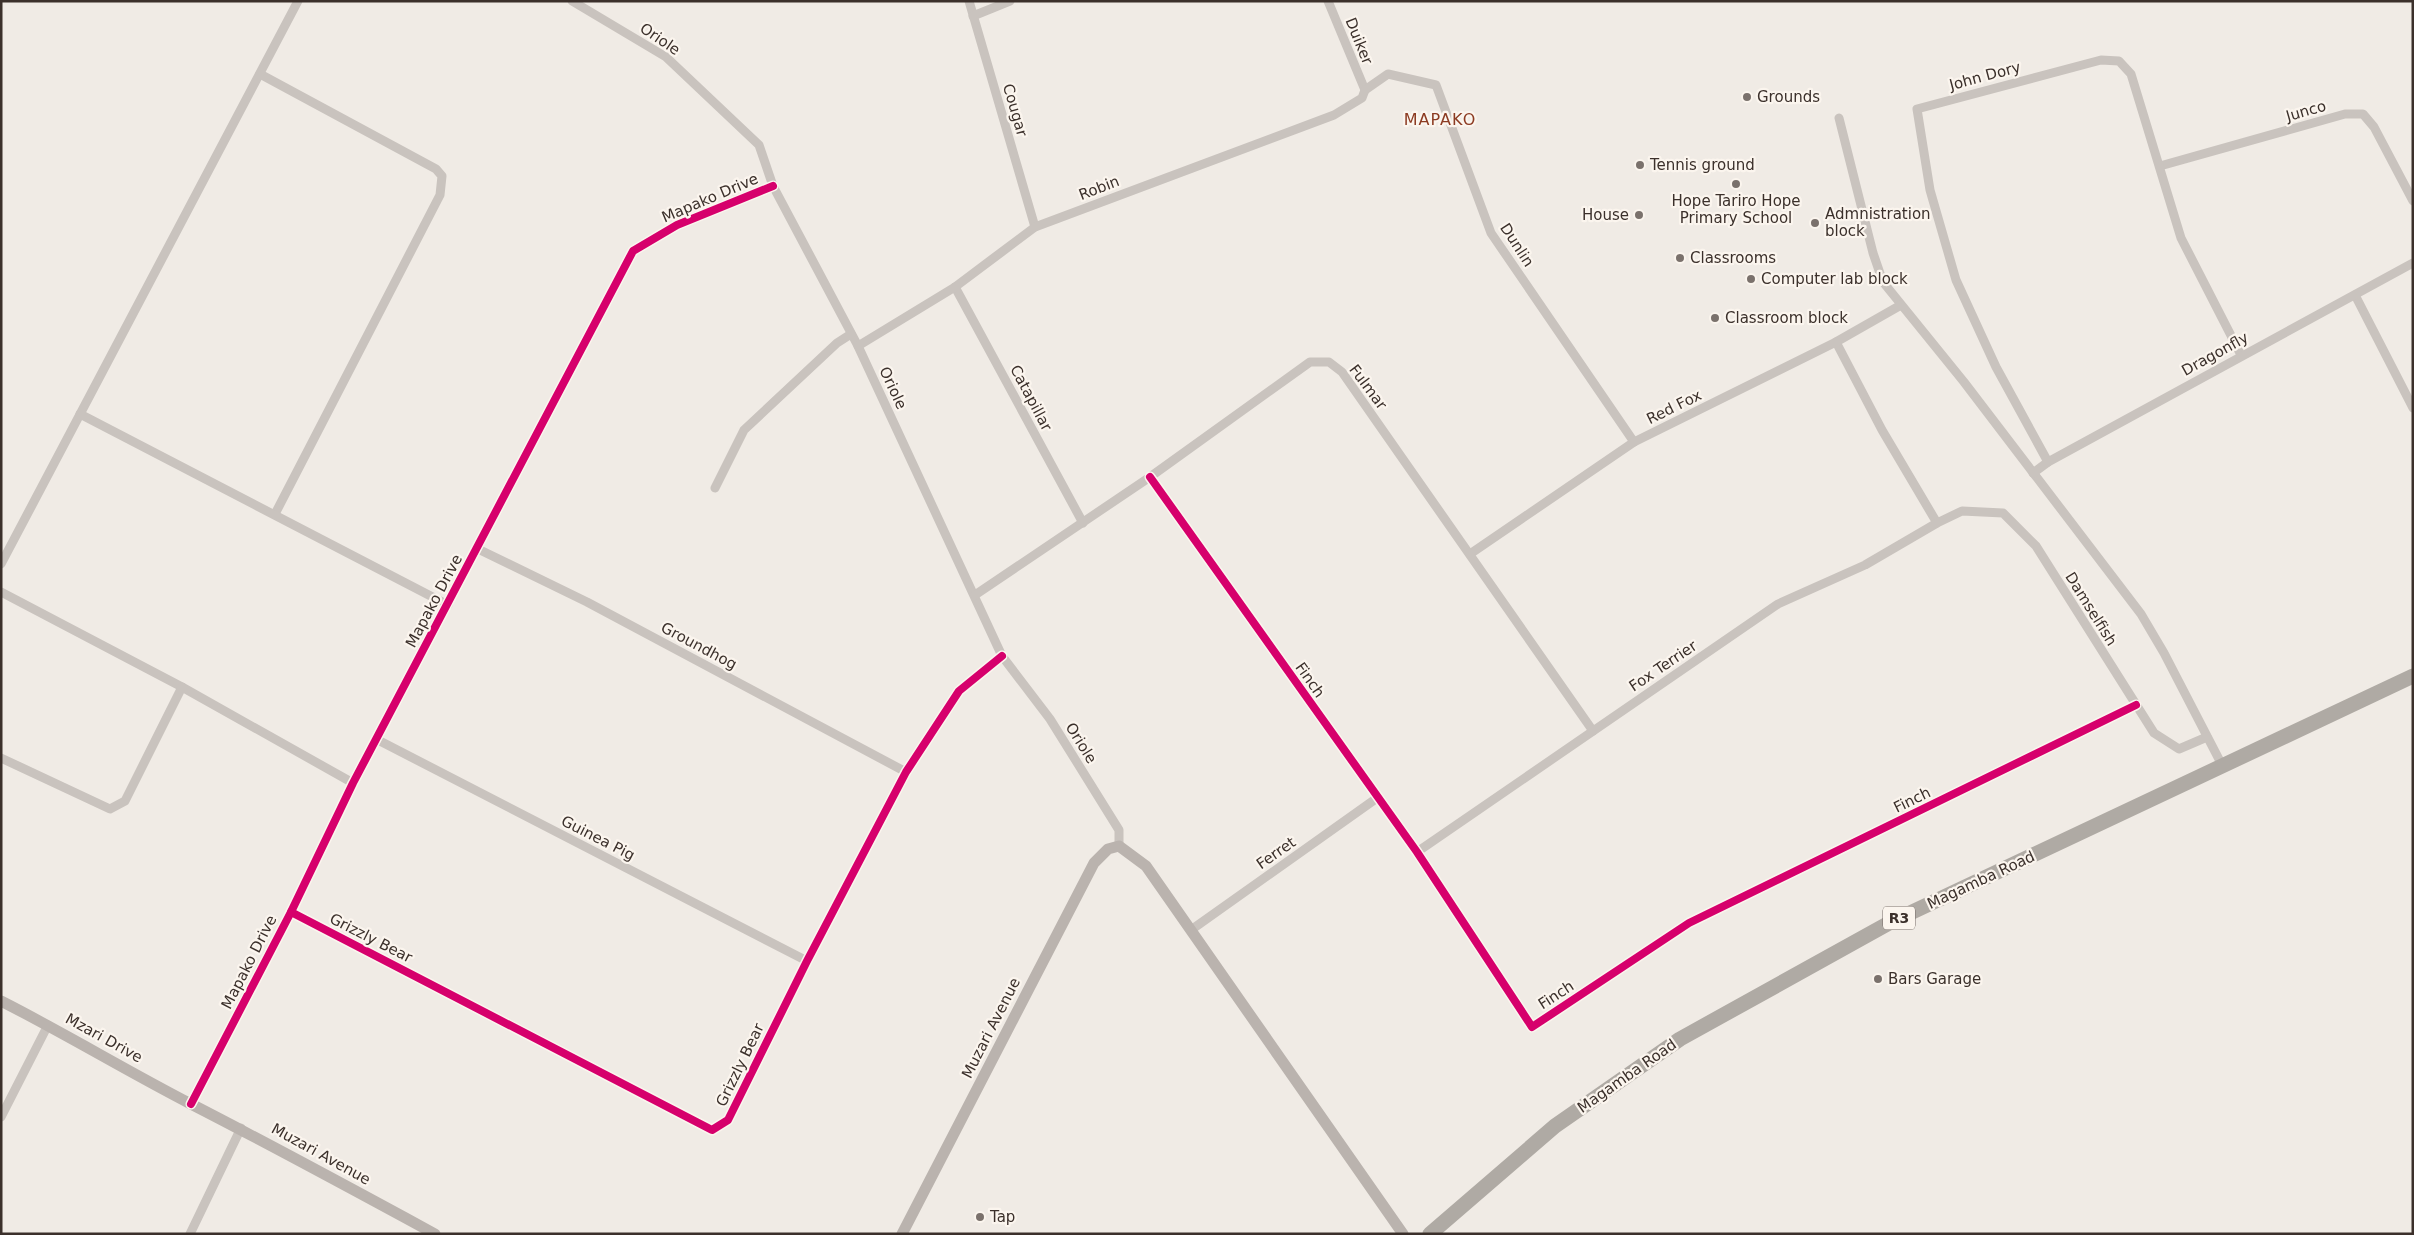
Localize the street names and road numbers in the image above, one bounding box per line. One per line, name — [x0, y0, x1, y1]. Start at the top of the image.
street label: Duiker — [1342, 15, 1377, 68]
street label: Oriole — [636, 19, 684, 59]
street label: John Dory — [1946, 58, 2023, 94]
street label: Cougar — [999, 82, 1031, 139]
street label: Junco — [2283, 97, 2328, 126]
street label: Mapako Drive — [659, 170, 761, 226]
street label: Robin — [1076, 172, 1122, 204]
street label: Dunlin — [1496, 220, 1538, 270]
street label: Dragonfly — [2179, 328, 2252, 380]
street label: Fulmar — [1345, 361, 1391, 414]
street label: Catapillar — [1006, 362, 1056, 435]
street label: Oriole — [875, 364, 911, 412]
street label: Red Fox — [1644, 386, 1705, 428]
street label: Mapako Drive — [402, 551, 466, 651]
street label: Damselfish — [2061, 569, 2121, 649]
street label: Groundhog — [658, 618, 740, 674]
street label: Fox Terrier — [1626, 636, 1701, 695]
street label: Finch — [1291, 659, 1329, 701]
street label: Oriole — [1062, 719, 1100, 767]
street label: Finch — [1891, 783, 1933, 817]
street label: Guinea Pig — [558, 812, 638, 864]
street label: Ferret — [1253, 833, 1299, 873]
street label: Magamba Road — [1924, 847, 2038, 913]
road number: R3 — [1883, 906, 1915, 930]
street label: Grizzly Bear — [327, 909, 416, 967]
street label: Mapako Drive — [218, 912, 280, 1012]
street label: Muzari Avenue — [958, 975, 1024, 1081]
street label: Finch — [1535, 977, 1577, 1013]
street label: Mzari Drive — [62, 1009, 146, 1067]
street label: Grizzly Bear — [712, 1020, 768, 1110]
street label: Magamba Road — [1574, 1035, 1680, 1117]
street label: Muzari Avenue — [268, 1119, 374, 1189]

